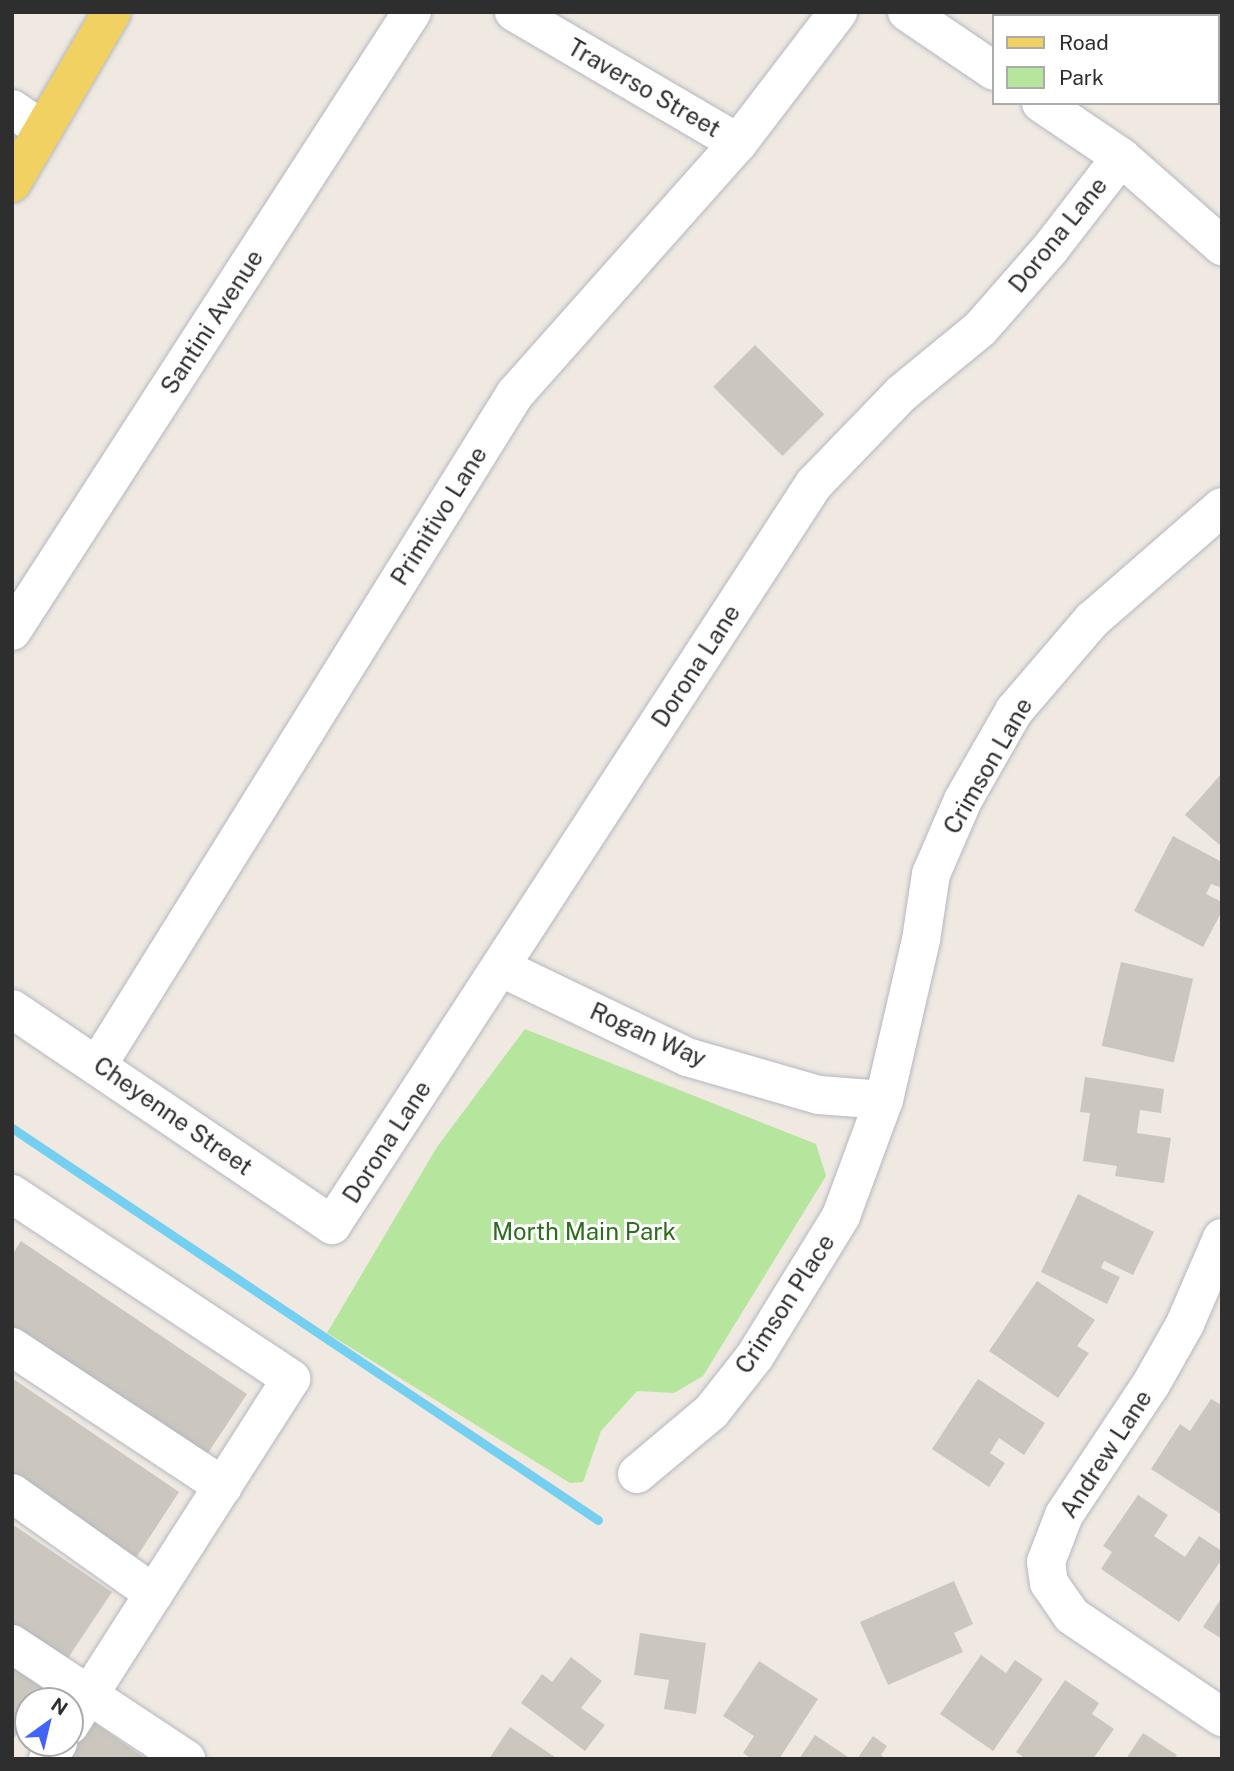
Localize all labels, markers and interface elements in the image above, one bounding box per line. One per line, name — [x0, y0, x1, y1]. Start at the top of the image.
legend — [992, 14, 1220, 105]
text: Road — [1059, 30, 1109, 55]
street label: Traverso Street — [562, 33, 726, 143]
text: Park — [1059, 65, 1104, 90]
street label: Dorona Lane — [1003, 172, 1113, 298]
street label: Santini Avenue — [155, 245, 269, 399]
street label: Primitivo Lane — [385, 441, 493, 591]
street label: Dorona Lane — [646, 599, 746, 733]
street label: Crimson Lane — [937, 693, 1039, 839]
street label: Rogan Way — [585, 997, 711, 1073]
street label: Cheyenne Street — [88, 1051, 258, 1181]
street label: Dorona Lane — [337, 1075, 437, 1209]
park label: Morth Main Park — [492, 1218, 676, 1246]
street label: Crimson Place — [729, 1229, 841, 1379]
street label: Andrew Lane — [1054, 1385, 1158, 1523]
north arrow — [14, 1687, 84, 1757]
text: N — [47, 1693, 72, 1720]

